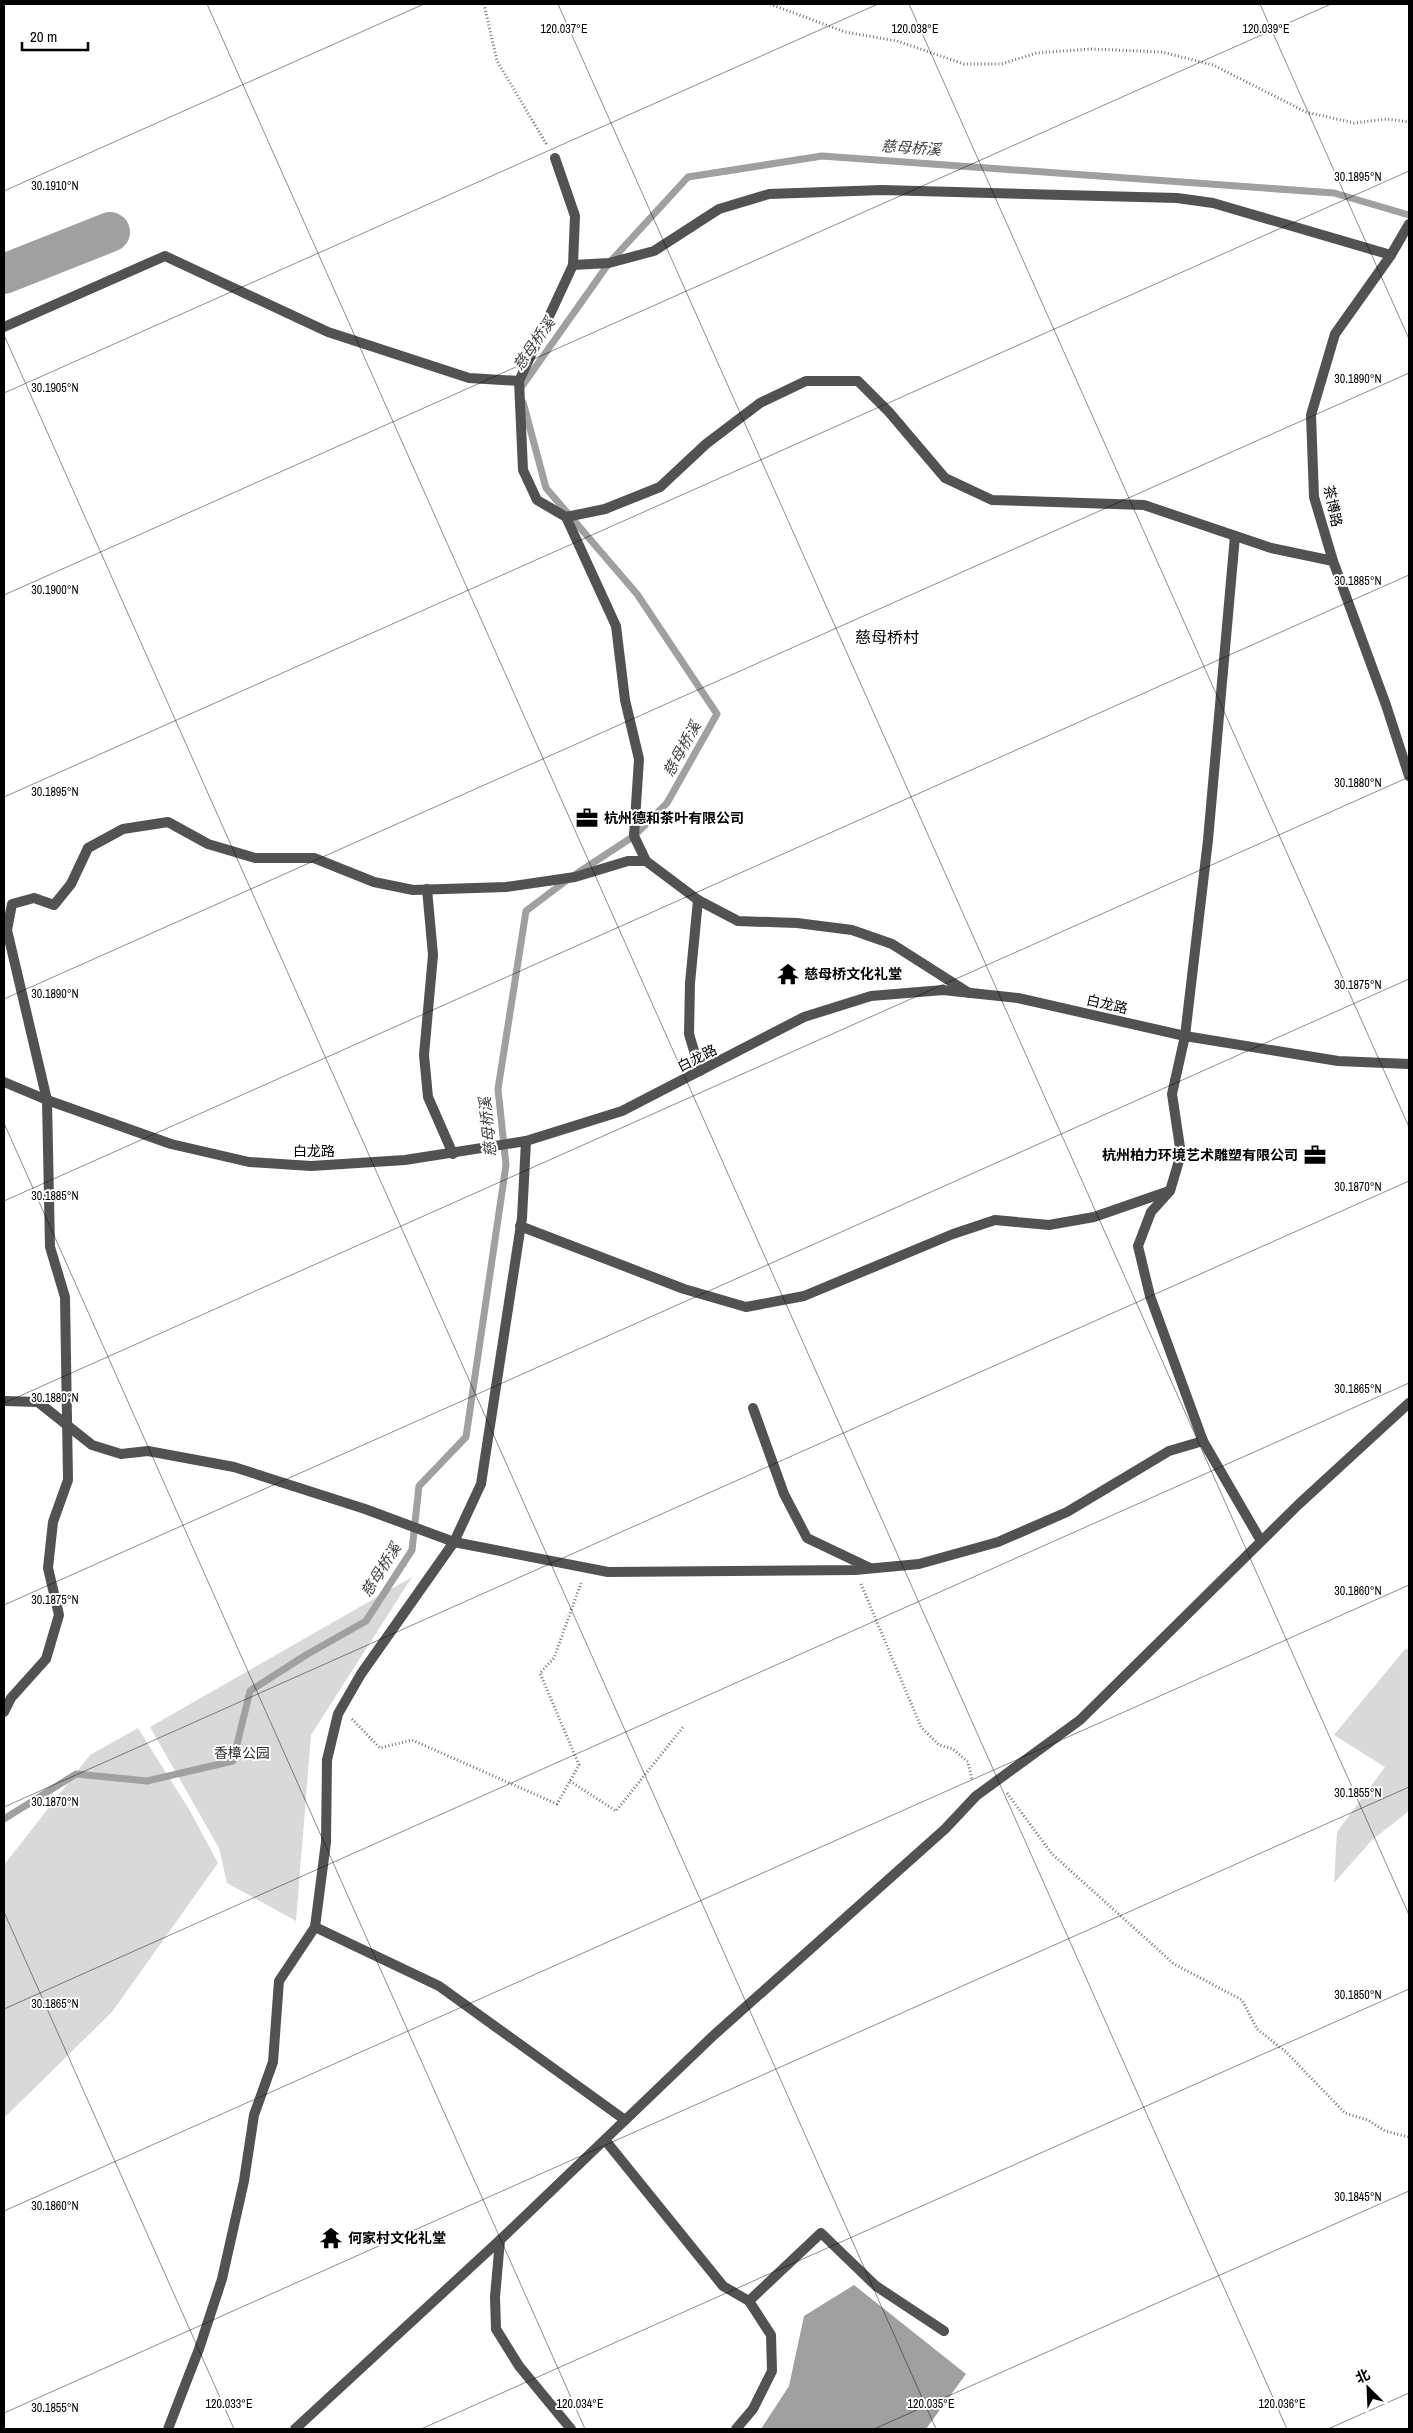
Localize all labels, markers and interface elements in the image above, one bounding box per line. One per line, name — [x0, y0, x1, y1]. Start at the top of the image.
scale bar — [22, 20, 89, 52]
text: 120.037°E — [541, 21, 587, 37]
text: 120.038°E — [892, 21, 938, 37]
text: 120.039°E — [1243, 21, 1289, 37]
text: 20 m — [30, 26, 57, 47]
water label: 慈母桥溪 — [880, 135, 944, 160]
text: 30.1895°N — [1334, 169, 1382, 185]
text: 30.1910°N — [31, 178, 79, 194]
water label: 慈母桥溪 — [508, 311, 561, 374]
text: 30.1890°N — [1334, 371, 1382, 387]
text: 30.1905°N — [31, 380, 79, 396]
street label: 茶博路 — [1320, 484, 1346, 528]
text: 30.1885°N — [1334, 573, 1382, 589]
text: 30.1900°N — [31, 582, 79, 598]
district label: 慈母桥村 — [855, 626, 919, 648]
water label: 慈母桥溪 — [658, 716, 706, 780]
text: 30.1880°N — [1334, 775, 1382, 791]
text: 30.1895°N — [31, 784, 79, 800]
office icon: 杭州德和茶叶有限公司 — [574, 805, 600, 831]
place label: 杭州德和茶叶有限公司 — [604, 809, 744, 827]
temple icon: 慈母桥文化礼堂 — [775, 961, 801, 987]
place label: 慈母桥文化礼堂 — [804, 965, 902, 983]
text: 30.1875°N — [1334, 977, 1382, 993]
text: 30.1890°N — [31, 986, 79, 1002]
street label: 白龙路 — [1085, 991, 1129, 1017]
street label: 白龙路 — [674, 1040, 720, 1076]
water label: 慈母桥溪 — [474, 1094, 501, 1158]
street label: 白龙路 — [293, 1142, 335, 1160]
office icon: 杭州柏力环境艺术雕塑有限公司 — [1302, 1142, 1328, 1168]
place label: 杭州柏力环境艺术雕塑有限公司 — [1102, 1146, 1298, 1164]
text: 30.1870°N — [1334, 1179, 1382, 1195]
text: 30.1885°N — [31, 1188, 79, 1204]
text: 30.1865°N — [1334, 1381, 1382, 1397]
text: 30.1880°N — [31, 1390, 79, 1406]
water label: 慈母桥溪 — [356, 1537, 406, 1601]
text: 30.1860°N — [1334, 1583, 1382, 1599]
text: 30.1875°N — [31, 1592, 79, 1608]
park label: 香樟公园 — [214, 1744, 270, 1762]
text: 30.1855°N — [1334, 1785, 1382, 1801]
text: 30.1870°N — [31, 1794, 79, 1810]
text: 30.1850°N — [1334, 1987, 1382, 2003]
text: 30.1865°N — [31, 1996, 79, 2012]
text: 30.1845°N — [1334, 2189, 1382, 2205]
text: 30.1860°N — [31, 2198, 79, 2214]
temple icon: 何家村文化礼堂 — [318, 2225, 344, 2251]
place label: 何家村文化礼堂 — [348, 2229, 446, 2247]
north arrow — [1343, 2363, 1393, 2413]
text: 北 — [1353, 2365, 1373, 2387]
text: 120.033°E — [206, 2396, 252, 2412]
text: 120.034°E — [557, 2396, 603, 2412]
text: 120.035°E — [908, 2396, 954, 2412]
text: 120.036°E — [1259, 2396, 1305, 2412]
text: 30.1855°N — [31, 2400, 79, 2416]

